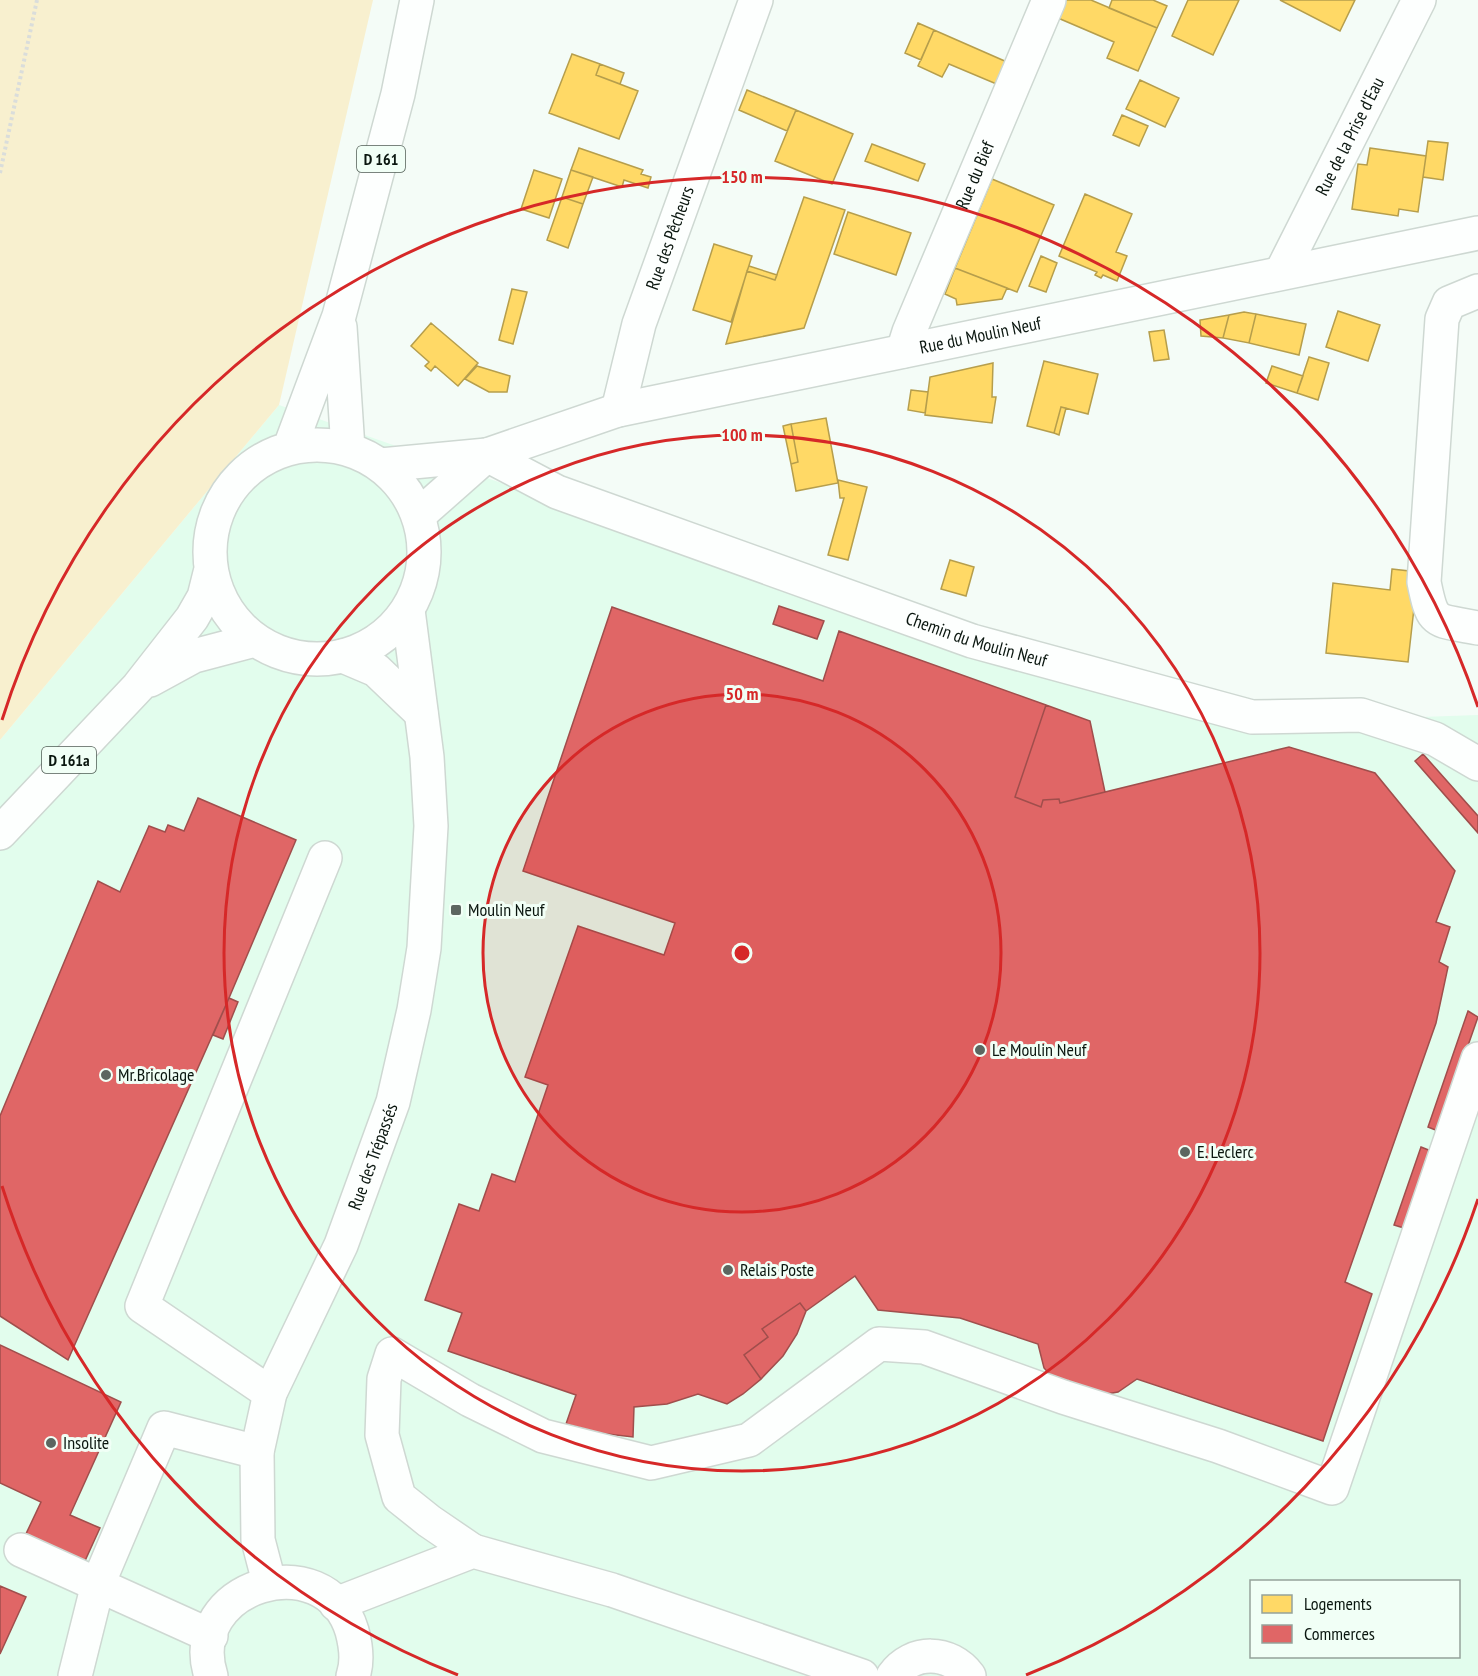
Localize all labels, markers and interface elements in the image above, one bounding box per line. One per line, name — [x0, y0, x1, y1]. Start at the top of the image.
street label: Rue de la Prise d'Eau — [1310, 73, 1389, 199]
street label: Rue du Bief — [950, 136, 1000, 213]
road number: D 161 — [357, 146, 405, 172]
text: 150 m — [721, 165, 763, 188]
street label: Rue des Pêcheurs — [640, 183, 699, 293]
street label: Rue du Moulin Neuf — [917, 311, 1045, 359]
text: 100 m — [721, 423, 763, 446]
street label: Chemin du Moulin Neuf — [903, 606, 1051, 672]
text: 50 m — [726, 682, 758, 705]
road number: D 161a — [42, 747, 96, 773]
place label: Moulin Neuf — [468, 898, 546, 921]
marker: Moulin Neuf — [449, 903, 463, 917]
centre of rings — [732, 943, 752, 963]
place label: Le Moulin Neuf — [992, 1038, 1088, 1061]
marker: Le Moulin Neuf — [973, 1043, 987, 1057]
place label: Mr.Bricolage — [118, 1063, 194, 1086]
marker: Mr.Bricolage — [99, 1068, 113, 1082]
street label: Rue des Trépassés — [343, 1100, 403, 1213]
place label: E. Leclerc — [1197, 1140, 1254, 1163]
marker: E. Leclerc — [1178, 1145, 1192, 1159]
place label: Relais Poste — [740, 1258, 814, 1281]
marker: Relais Poste — [721, 1263, 735, 1277]
place label: Insolite — [63, 1431, 109, 1454]
marker: Insolite — [44, 1436, 58, 1450]
legend — [1250, 1580, 1460, 1658]
text: Logements — [1304, 1592, 1372, 1615]
text: Commerces — [1304, 1622, 1375, 1645]

